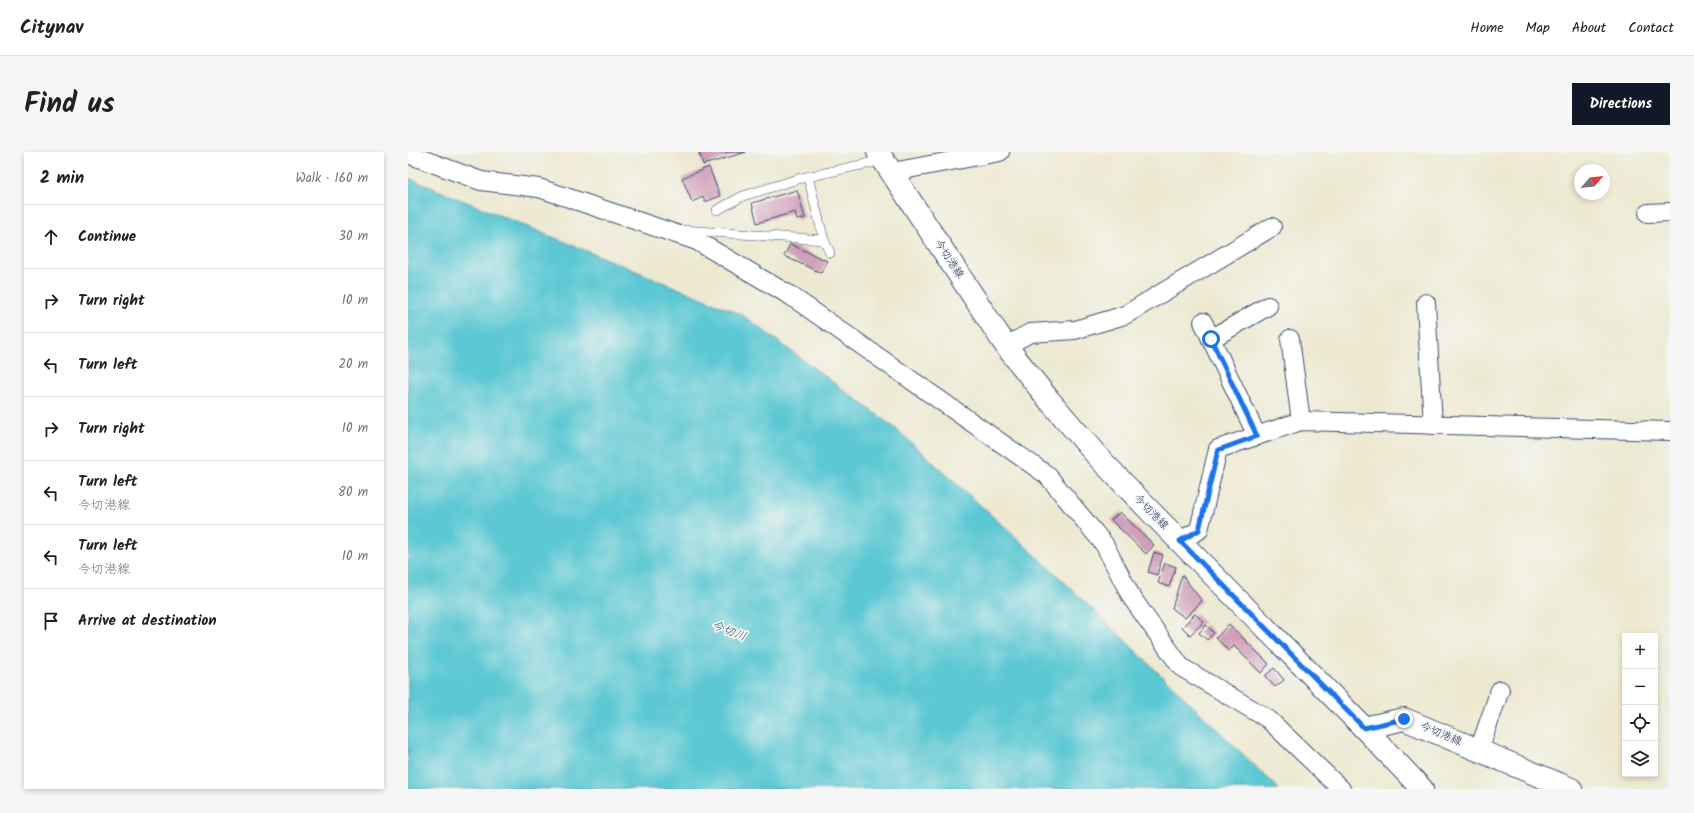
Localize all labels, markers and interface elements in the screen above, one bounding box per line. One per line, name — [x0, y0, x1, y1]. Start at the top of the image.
text: Citynav — [20, 13, 83, 43]
text: Home — [1470, 17, 1504, 39]
text: Map — [1526, 17, 1550, 39]
text: About — [1572, 17, 1606, 39]
text: Contact — [1628, 17, 1674, 39]
text: Find us — [24, 82, 115, 127]
button: Directions — [1572, 83, 1670, 125]
north arrow — [1574, 164, 1610, 200]
text: 2 min — [40, 165, 84, 192]
text: Walk · 160 m — [296, 168, 368, 189]
text: Continue — [78, 225, 136, 249]
icon: ahead — [40, 226, 62, 248]
text: 30 m — [339, 226, 368, 247]
street label: 今切港線 — [929, 236, 969, 282]
text: Turn right — [78, 289, 145, 313]
icon: right — [40, 290, 62, 312]
text: 10 m — [342, 290, 368, 311]
route start — [1202, 330, 1220, 348]
text: Turn left — [78, 353, 138, 377]
icon: left — [40, 354, 62, 376]
text: 20 m — [338, 354, 368, 375]
text: Turn right — [78, 417, 145, 441]
icon: right — [40, 418, 62, 440]
text: 10 m — [342, 418, 368, 439]
text: Turn left — [78, 470, 138, 494]
icon: left — [40, 482, 62, 504]
text: 80 m — [338, 482, 368, 503]
street label: 今切港線 — [1129, 490, 1173, 534]
text: 今切港線 — [78, 495, 130, 516]
text: Turn left — [78, 534, 138, 558]
icon: left — [40, 546, 62, 568]
text: 10 m — [342, 546, 368, 567]
text: 今切港線 — [78, 559, 130, 580]
text: Arrive at destination — [78, 609, 217, 633]
icon: arrive — [40, 610, 62, 632]
water label: 今切川 — [709, 616, 749, 646]
map controls — [1622, 633, 1658, 777]
button: + — [1622, 633, 1658, 669]
button: − — [1622, 669, 1658, 705]
button: locate — [1622, 705, 1658, 741]
route end — [1395, 710, 1413, 728]
street label: 今切港線 — [1417, 717, 1465, 751]
button: layers — [1622, 741, 1658, 777]

